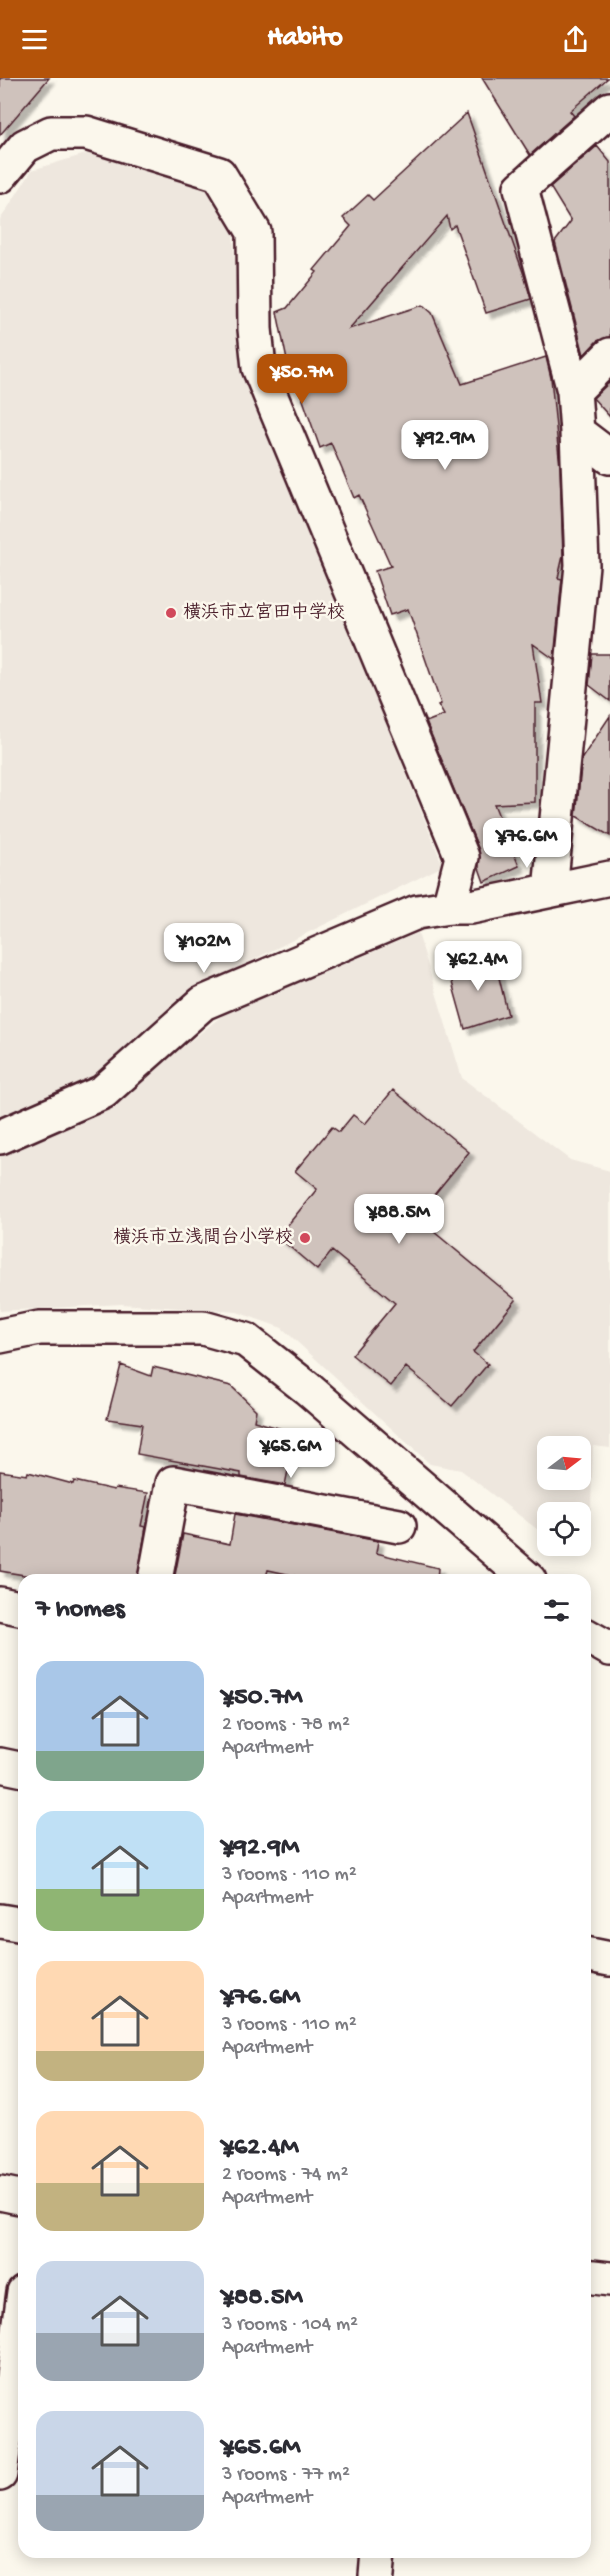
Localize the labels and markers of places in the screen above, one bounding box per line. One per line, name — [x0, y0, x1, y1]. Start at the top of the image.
pin: ¥50.7M — [253, 354, 351, 405]
pin: ¥92.9M — [396, 420, 494, 471]
place label: 横浜市立宮田中学校 — [183, 602, 345, 624]
marker: 横浜市立宮田中学校 — [164, 606, 178, 620]
pin: ¥76.6M — [478, 818, 576, 869]
pin: ¥102M — [162, 923, 246, 974]
pin: ¥62.4M — [429, 941, 527, 992]
pin: ¥88.5M — [350, 1194, 448, 1245]
place label: 横浜市立浅間台小学校 — [113, 1227, 293, 1249]
marker: 横浜市立浅間台小学校 — [298, 1231, 312, 1245]
pin: ¥65.6M — [242, 1428, 340, 1479]

